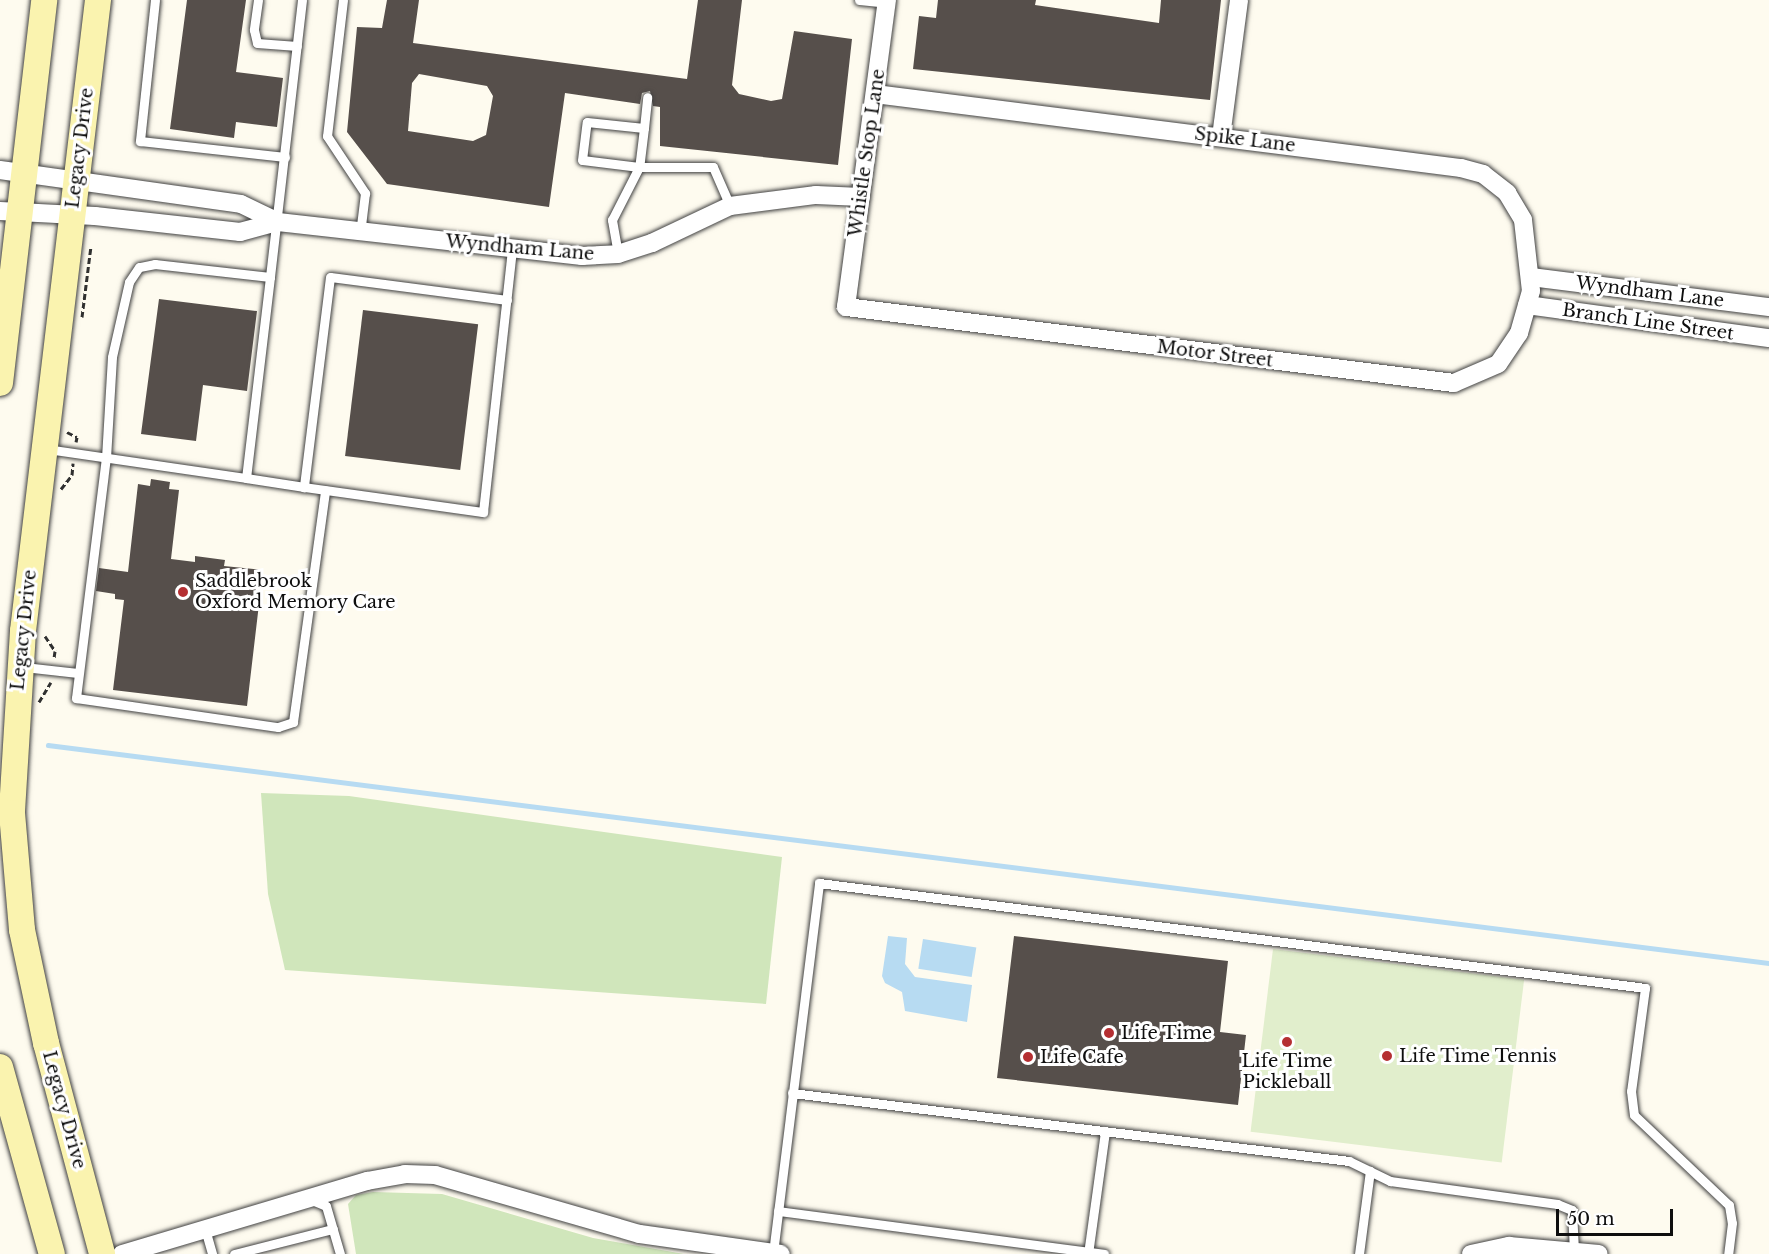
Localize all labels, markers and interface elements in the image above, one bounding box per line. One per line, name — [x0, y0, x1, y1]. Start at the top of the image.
street label: Whistle Stop Lane — [845, 68, 889, 238]
street label: Legacy Drive — [62, 86, 98, 210]
street label: Spike Lane — [1193, 123, 1297, 157]
street label: Wyndham Lane — [445, 231, 595, 265]
street label: Wyndham Lane — [1575, 272, 1725, 312]
street label: Branch Line Street — [1561, 299, 1735, 345]
street label: Motor Street — [1155, 336, 1275, 372]
street label: Legacy Drive — [7, 568, 41, 692]
place label: Saddlebrook Oxford Memory Care — [195, 571, 396, 614]
marker: Saddlebrook Oxford Memory Care — [176, 585, 190, 599]
place label: Life Time — [1121, 1022, 1213, 1044]
marker: Life Time — [1102, 1026, 1116, 1040]
marker: Life Time Pickleball — [1280, 1035, 1294, 1049]
place label: Life Time Tennis — [1399, 1045, 1558, 1067]
place label: Life Cafe — [1040, 1046, 1124, 1068]
street label: Legacy Drive — [38, 1048, 90, 1172]
marker: Life Time Tennis — [1380, 1049, 1394, 1063]
marker: Life Cafe — [1021, 1050, 1035, 1064]
place label: Life Time Pickleball — [1241, 1051, 1333, 1094]
scale bar — [1559, 1197, 1676, 1235]
text: 50 m — [1567, 1208, 1615, 1230]

